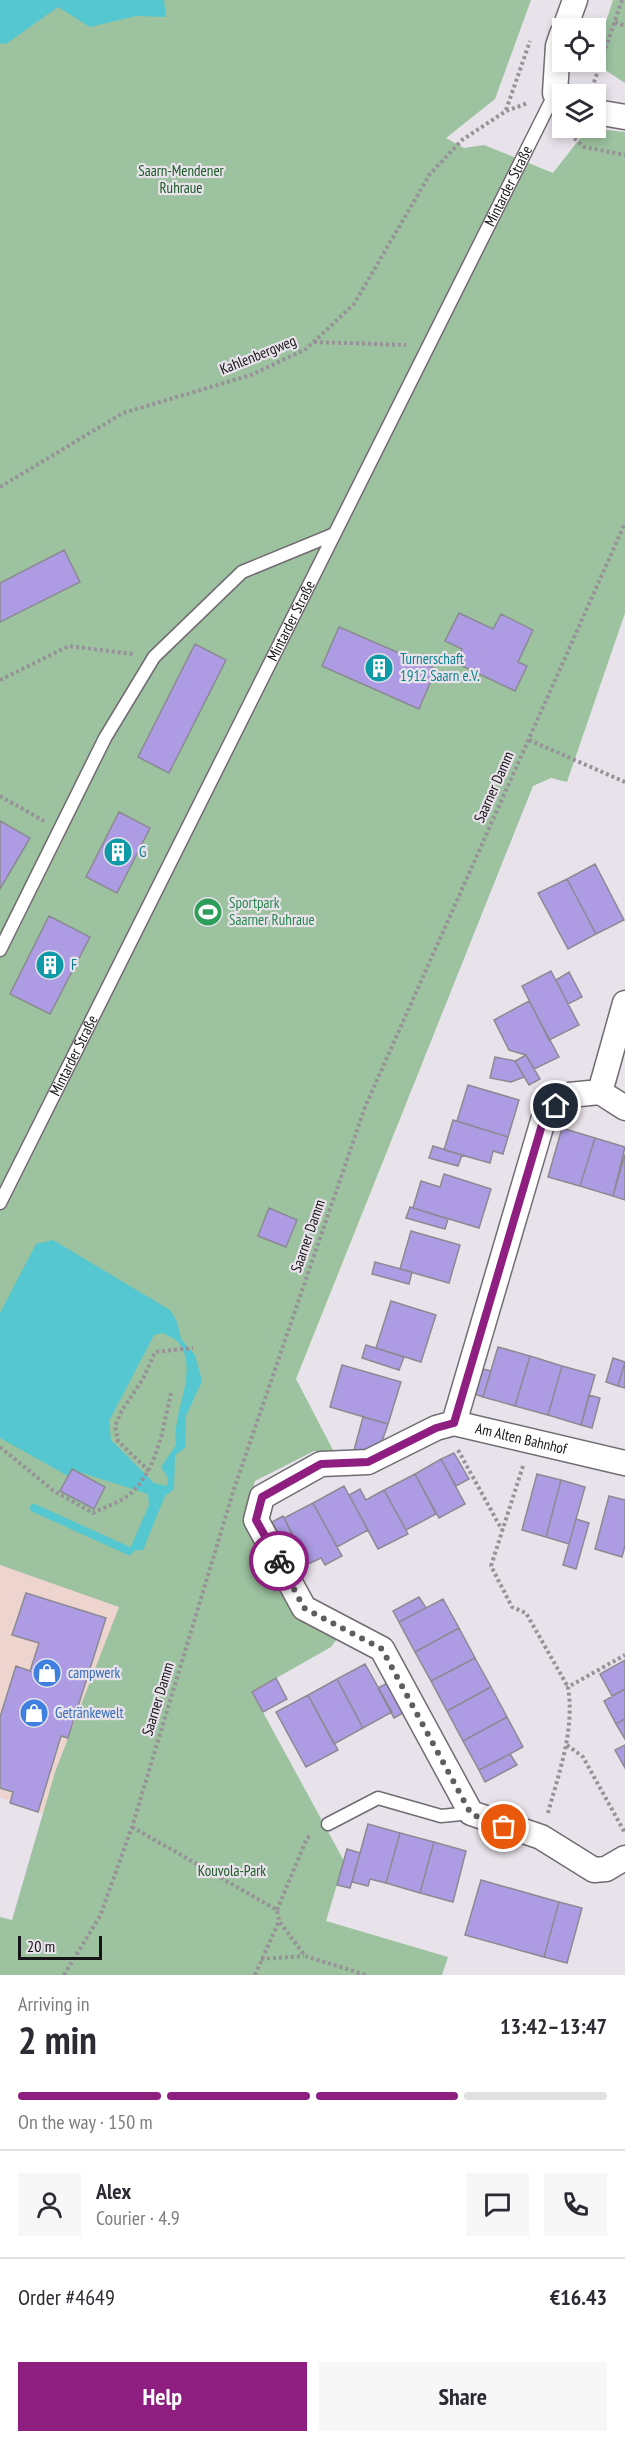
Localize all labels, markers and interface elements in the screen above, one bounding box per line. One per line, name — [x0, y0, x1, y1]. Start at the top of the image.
map controls — [552, 18, 606, 138]
button: locate — [552, 18, 606, 72]
button: layers — [552, 84, 606, 138]
street label: Mintarder Straße — [480, 142, 536, 229]
park label: Saarn-Mendener Ruhraue — [138, 161, 225, 197]
street label: Kahlenbergweg — [217, 331, 299, 378]
street label: Mintarder Straße — [263, 577, 319, 664]
place label: Turnerschaft 1912 Saarn e.V. — [400, 649, 480, 685]
building icon: Turnerschaft 1912 Saarn e.V. — [363, 652, 395, 684]
street label: Saarner Damm — [469, 748, 518, 825]
building icon: G — [102, 836, 134, 868]
place label: G — [139, 842, 146, 861]
place label: Sportpark Saarner Ruhraue — [229, 893, 315, 929]
sports icon: Sportpark Saarner Ruhraue — [192, 896, 224, 928]
building icon: F — [34, 949, 66, 981]
place label: F — [71, 955, 77, 974]
street label: Mintarder Straße — [45, 1012, 102, 1099]
pin — [530, 1080, 581, 1131]
icon: home — [539, 1089, 572, 1122]
street label: Saarner Damm — [286, 1197, 329, 1275]
street label: Am Alten Bahnhof — [474, 1418, 570, 1458]
courier — [249, 1531, 309, 1591]
icon: bike — [263, 1545, 296, 1578]
shop icon: campwerk — [31, 1657, 63, 1689]
street label: Saarner Damm — [137, 1660, 178, 1738]
place label: campwerk — [68, 1663, 121, 1682]
shop icon: Getränkewelt — [18, 1697, 50, 1729]
place label: Getränkewelt — [55, 1703, 124, 1722]
pin — [478, 1801, 529, 1852]
icon: bag — [487, 1810, 520, 1843]
park label: Kouvola-Park — [198, 1861, 266, 1880]
scale bar — [18, 1933, 102, 1960]
text: 20 m — [27, 1936, 55, 1956]
text: Arriving in — [18, 1991, 90, 2017]
text: 13:42–13:47 — [500, 2012, 607, 2040]
text: 2 min — [18, 2014, 97, 2065]
text: On the way · 150 m — [18, 2109, 153, 2135]
button: person — [18, 2173, 81, 2236]
button: chat — [466, 2173, 529, 2236]
button: phone — [544, 2173, 607, 2236]
text: Alex — [96, 2177, 131, 2205]
text: Courier · 4.9 — [96, 2205, 180, 2231]
text: Order #4649 — [18, 2283, 115, 2311]
text: €16.43 — [550, 2283, 607, 2311]
button: Help — [18, 2362, 307, 2431]
button: Share — [319, 2362, 607, 2431]

